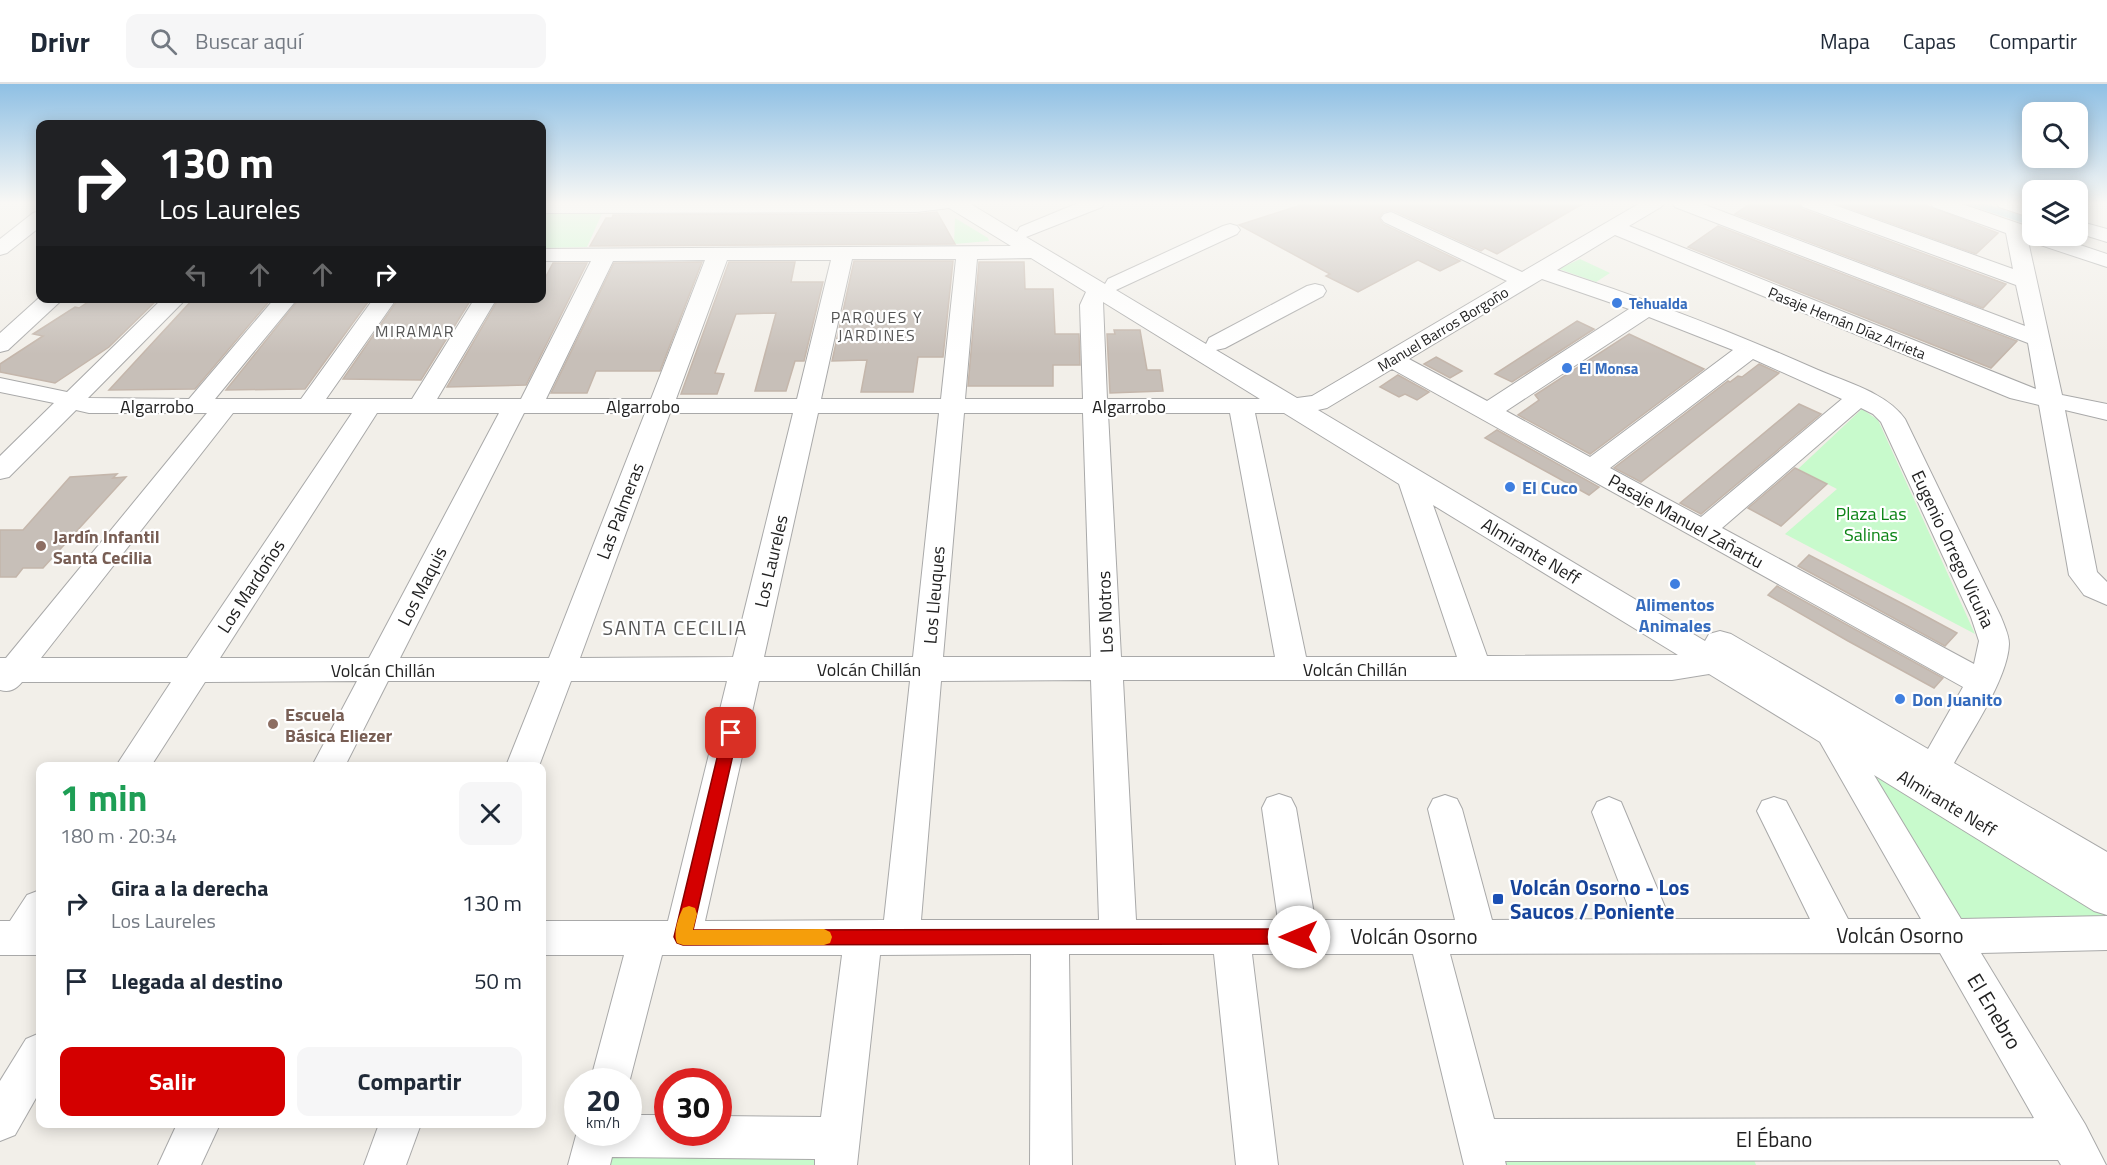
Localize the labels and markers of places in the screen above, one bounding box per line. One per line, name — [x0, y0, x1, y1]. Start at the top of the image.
place label: Tehualda — [1629, 292, 1688, 315]
marker: Tehualda — [1610, 296, 1624, 310]
place label: El Monsa — [1579, 357, 1639, 380]
marker: El Monsa — [1560, 361, 1574, 375]
place label: El Cuco — [1522, 474, 1578, 501]
marker: El Cuco — [1503, 480, 1517, 494]
place label: Jardín Infantil Santa Cecilia — [53, 523, 160, 571]
marker: Jardín Infantil Santa Cecilia — [34, 539, 48, 553]
marker: Alimentos Animales — [1668, 577, 1682, 591]
place label: Alimentos Animales — [1635, 591, 1715, 639]
place label: Don Juanito — [1912, 686, 2002, 713]
marker: Don Juanito — [1893, 692, 1907, 706]
place label: Escuela Básica Eliezer — [285, 701, 392, 749]
pin — [705, 707, 756, 758]
marker: Escuela Básica Eliezer — [266, 717, 280, 731]
place label: Volcán Osorno - Los Saucos / Poniente — [1510, 871, 1689, 927]
marker: Volcán Osorno - Los Saucos / Poniente — [1491, 892, 1505, 906]

